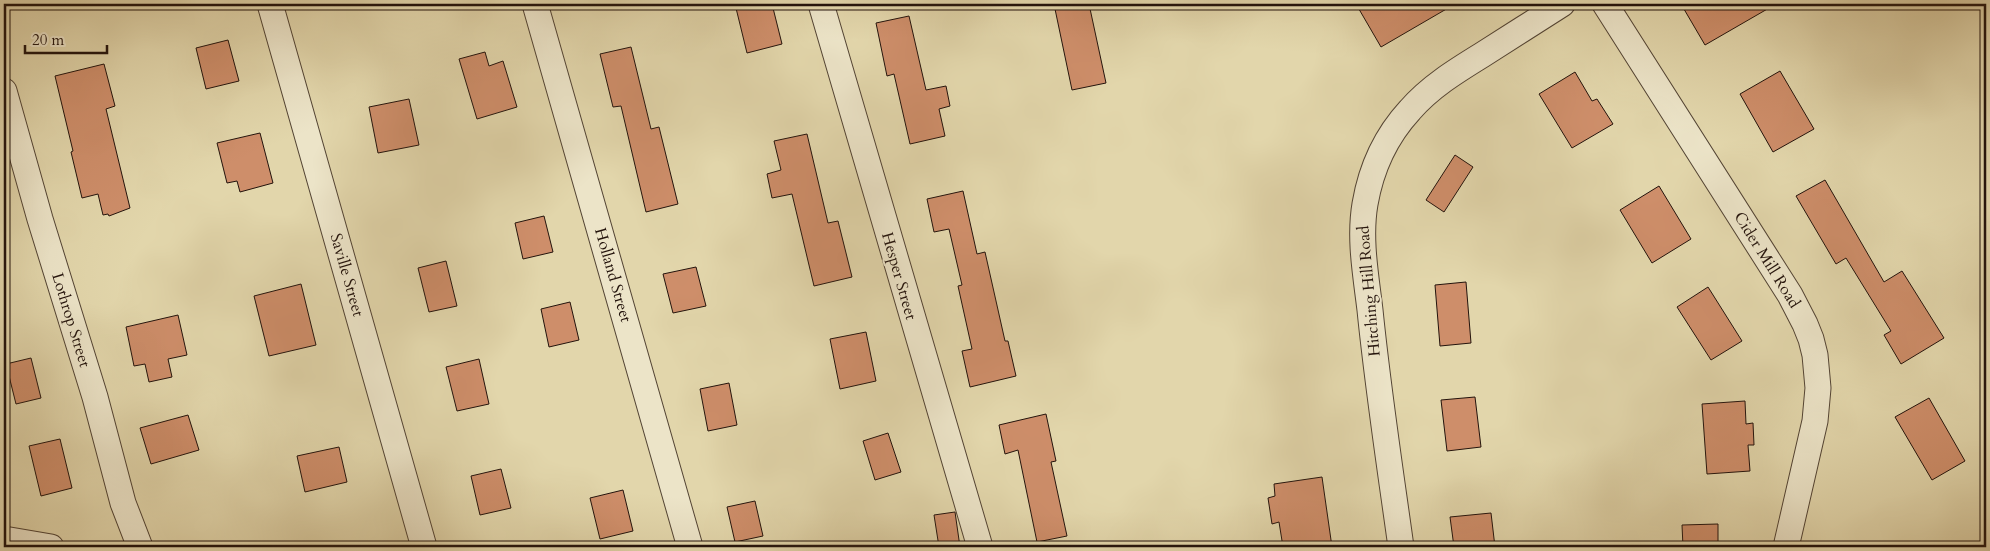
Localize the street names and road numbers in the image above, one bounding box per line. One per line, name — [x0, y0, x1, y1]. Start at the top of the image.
street label: Cider Mill Road — [1729, 208, 1806, 313]
street label: Hitching Hill Road — [1352, 224, 1386, 357]
street label: Holland Street — [589, 225, 637, 325]
street label: Hesper Street — [876, 230, 922, 322]
street label: Saville Street — [325, 231, 369, 319]
street label: Lothrop Street — [46, 270, 96, 370]

